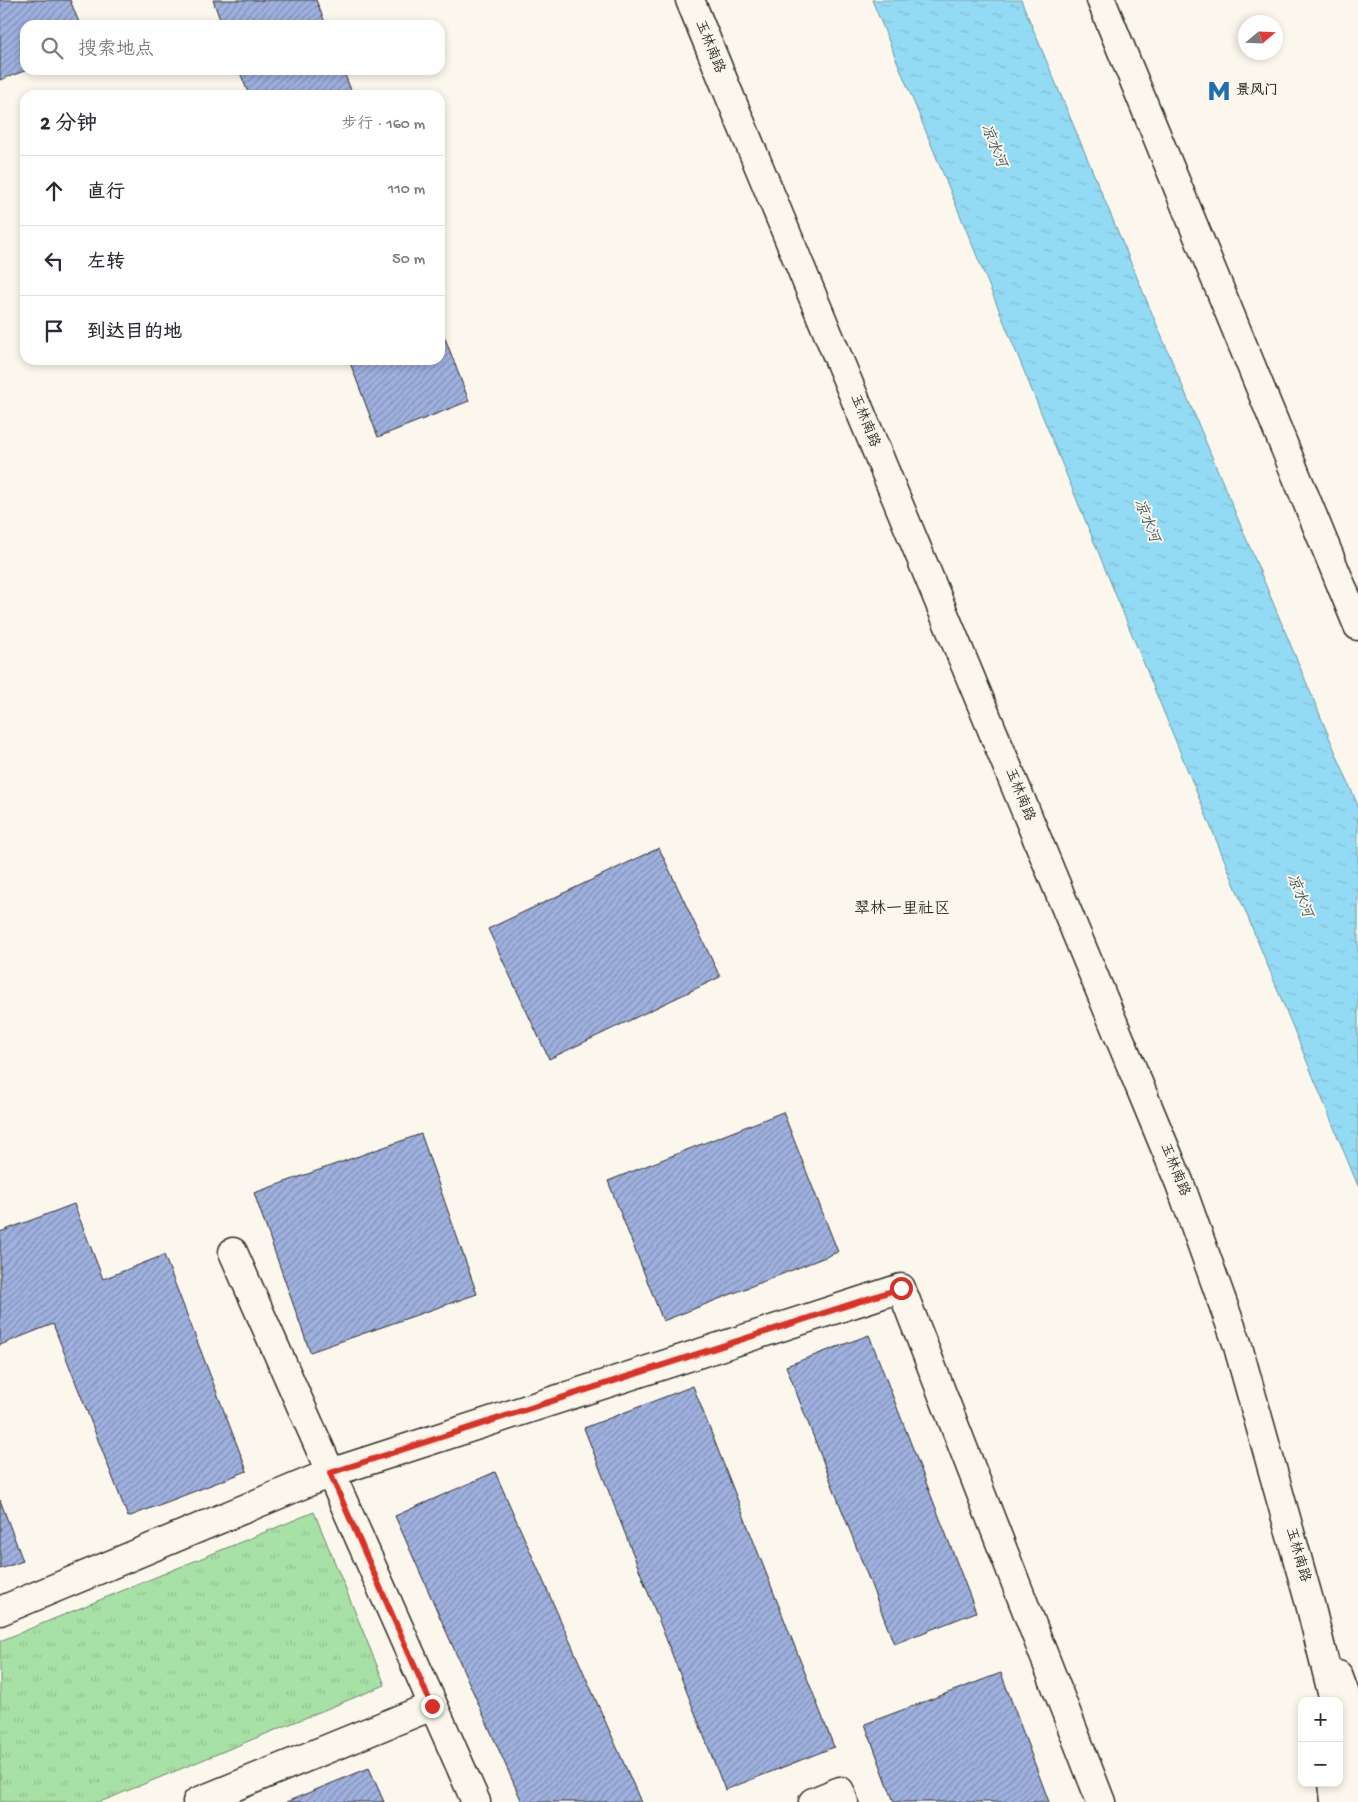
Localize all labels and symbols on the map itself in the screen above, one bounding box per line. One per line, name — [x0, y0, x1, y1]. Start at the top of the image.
north arrow — [1238, 15, 1283, 60]
street label: 玉林南路 — [691, 17, 728, 76]
metro station icon: 景风门 — [1206, 78, 1232, 104]
place label: 景风门 — [1236, 82, 1278, 100]
water label: 凉水河 — [976, 121, 1012, 173]
street label: 玉林南路 — [846, 391, 883, 450]
water label: 凉水河 — [1129, 496, 1165, 548]
street label: 玉林南路 — [1001, 765, 1038, 824]
water label: 凉水河 — [1282, 871, 1318, 923]
district label: 翠林一里社区 — [854, 899, 950, 920]
street label: 玉林南路 — [1156, 1140, 1193, 1199]
route start — [890, 1277, 913, 1300]
street label: 玉林南路 — [1281, 1525, 1314, 1584]
route end — [421, 1695, 444, 1718]

